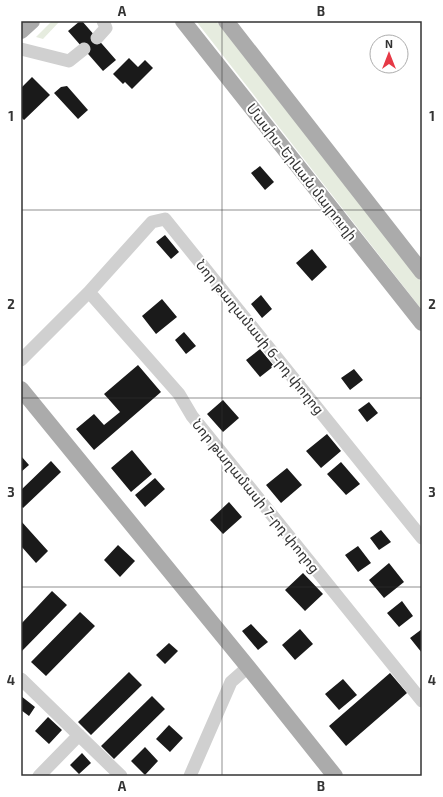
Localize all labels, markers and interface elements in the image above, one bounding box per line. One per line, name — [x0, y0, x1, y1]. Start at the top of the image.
text: A — [118, 3, 127, 19]
text: B — [317, 3, 325, 19]
north arrow — [369, 34, 409, 74]
text: N — [385, 37, 393, 50]
street label: Մասիս-Երևան մայրուղի — [244, 100, 361, 244]
text: 1 — [8, 108, 14, 124]
text: 1 — [429, 108, 435, 124]
street label: Նոր թաղամասի 6-րդ փողոց — [193, 256, 328, 417]
text: 2 — [7, 296, 15, 312]
text: 2 — [428, 296, 436, 312]
street label: Նոր թաղամասի 7-րդ փողոց — [189, 415, 324, 576]
text: 3 — [7, 484, 15, 500]
text: 3 — [428, 484, 436, 500]
text: 4 — [7, 672, 15, 688]
text: 4 — [428, 672, 436, 688]
text: A — [118, 778, 127, 794]
text: B — [317, 778, 325, 794]

